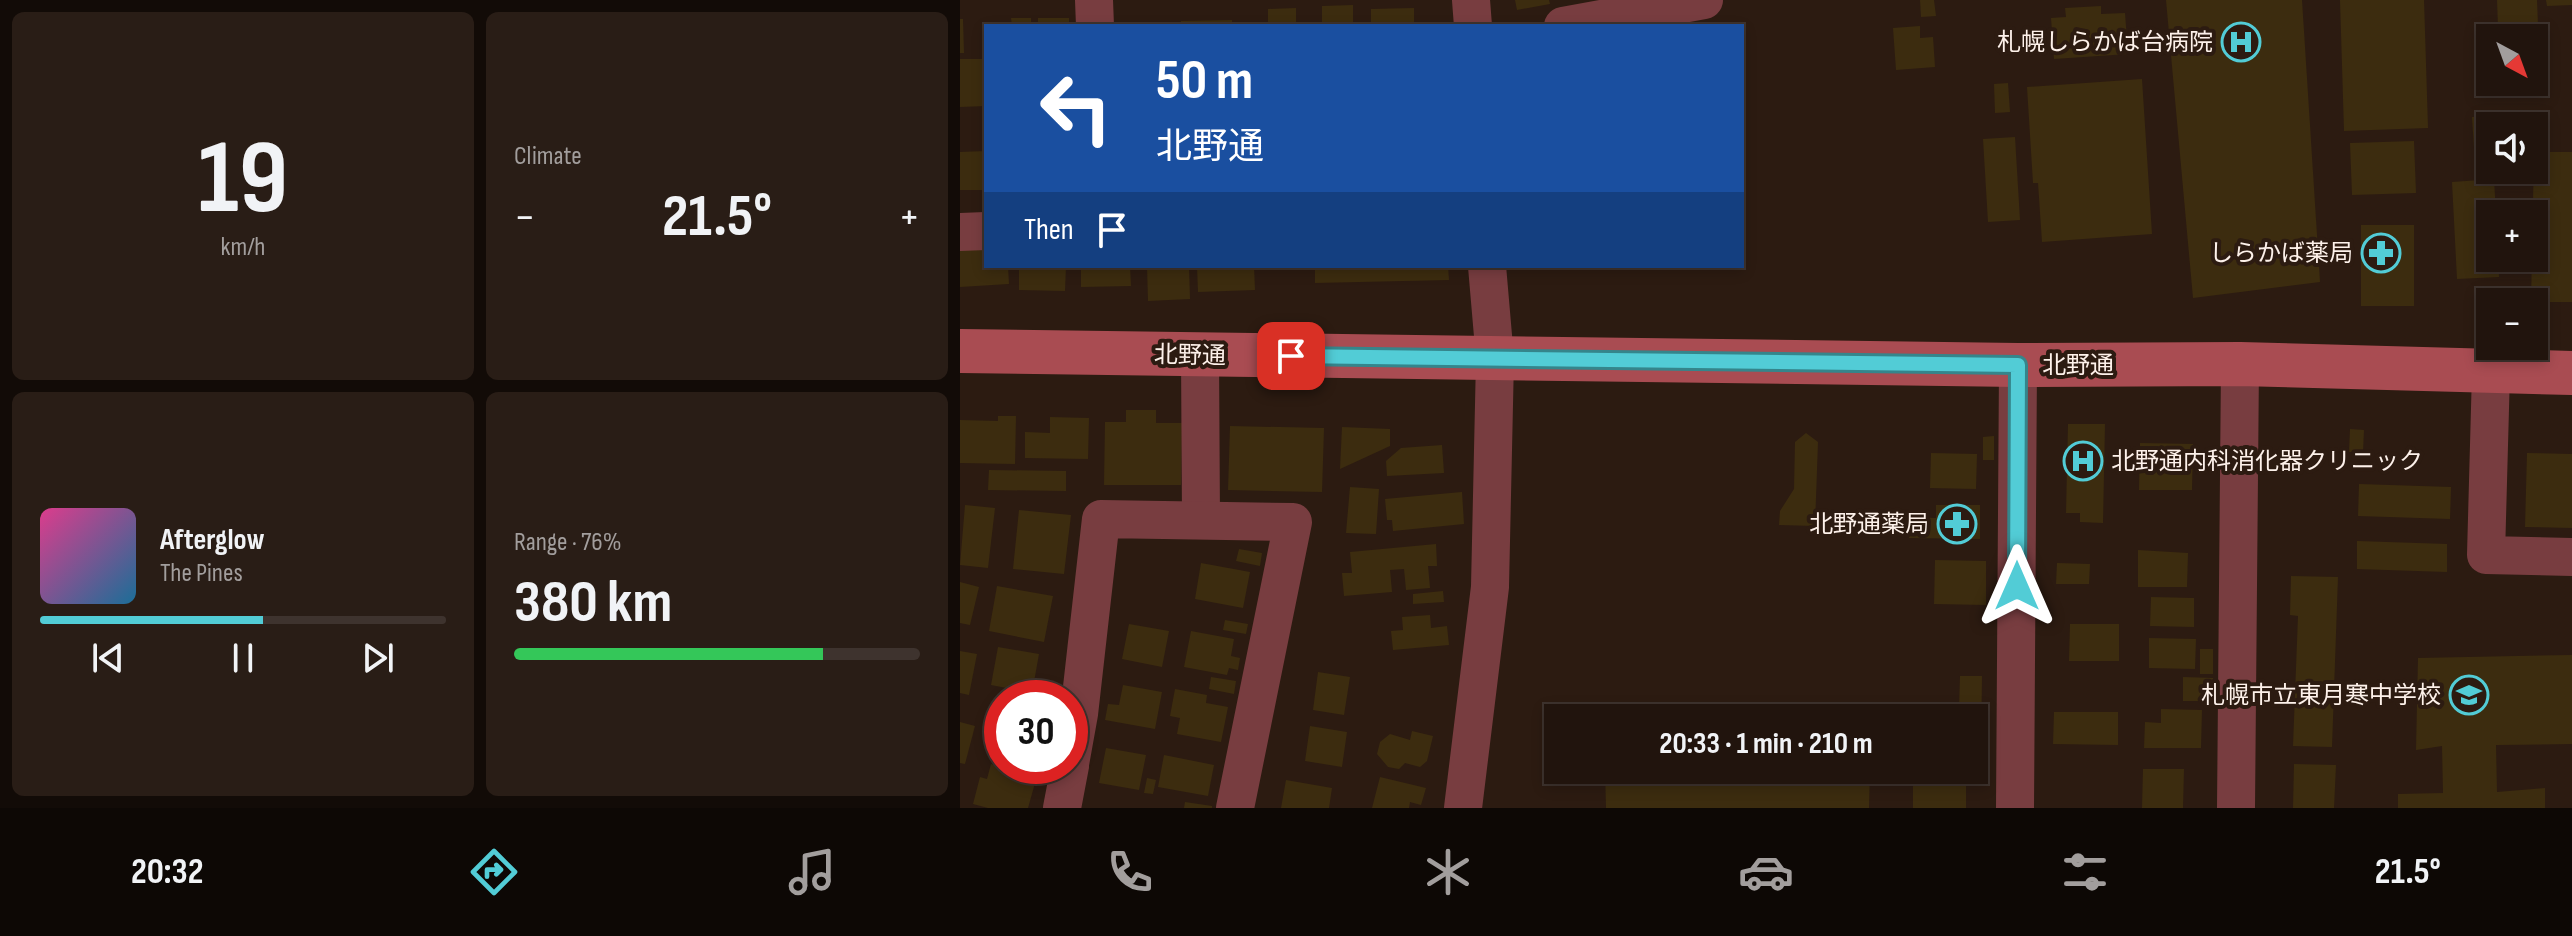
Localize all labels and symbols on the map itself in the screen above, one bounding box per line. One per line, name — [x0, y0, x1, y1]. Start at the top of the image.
hospital icon: 札幌しらかば台病院 — [2220, 21, 2262, 63]
north arrow — [2476, 24, 2548, 96]
place label: 札幌しらかば台病院 — [1997, 28, 2213, 57]
pharmacy icon: しらかば薬局 — [2360, 232, 2402, 274]
place label: しらかば薬局 — [2209, 239, 2353, 268]
pin — [1257, 322, 1325, 390]
street label: 北野通 — [1154, 340, 1226, 371]
street label: 北野通 — [2042, 351, 2114, 380]
hospital icon: 北野通内科消化器クリニック — [2062, 440, 2104, 482]
place label: 北野通内科消化器クリニック — [2111, 447, 2423, 476]
pharmacy icon: 北野通薬局 — [1936, 503, 1978, 545]
place label: 北野通薬局 — [1809, 510, 1929, 539]
position arrow — [1975, 544, 2059, 628]
school or university icon: 札幌市立東月寒中学校 — [2448, 674, 2490, 716]
speed limit sign: 30 — [984, 680, 1088, 784]
place label: 札幌市立東月寒中学校 — [2201, 681, 2441, 710]

